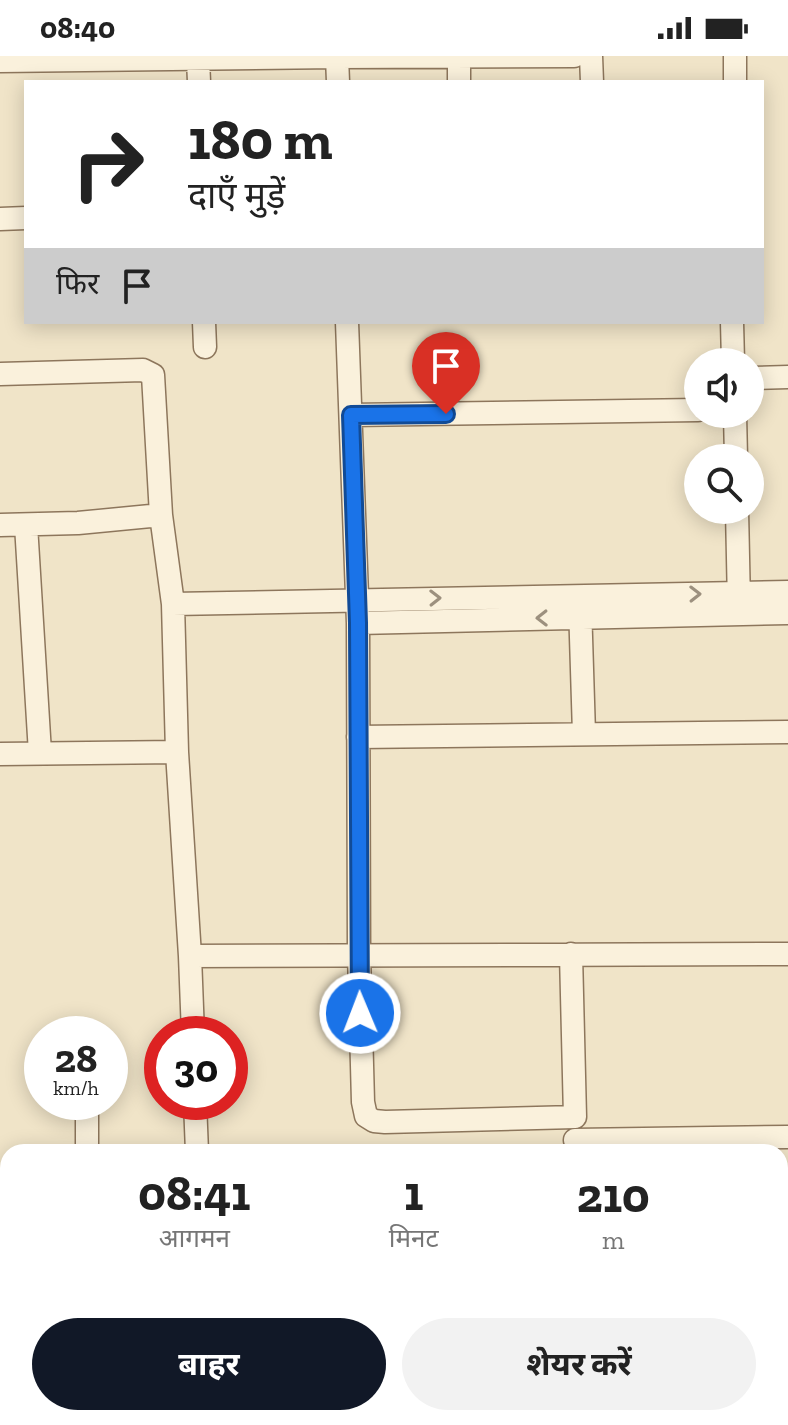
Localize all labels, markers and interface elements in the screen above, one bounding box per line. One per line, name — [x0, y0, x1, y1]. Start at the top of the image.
text: 08:40 — [40, 10, 115, 46]
text: 180 m — [188, 106, 333, 173]
icon: right — [56, 112, 160, 216]
text: दाएँ मुड़ें — [188, 174, 285, 217]
icon: arrive — [115, 264, 159, 308]
text: फिर — [56, 266, 99, 302]
pin — [412, 332, 480, 414]
icon: arrive — [424, 344, 468, 388]
map controls — [684, 348, 764, 524]
button: sound — [684, 348, 764, 428]
button: search — [684, 444, 764, 524]
one-way arrow — [689, 585, 702, 603]
one-way arrow — [429, 589, 442, 607]
one-way arrow — [535, 610, 548, 627]
position arrow — [318, 971, 402, 1055]
speed limit sign: 30 — [144, 1016, 248, 1120]
text: 28 — [54, 1034, 98, 1082]
text: km/h — [53, 1076, 99, 1100]
text: 08:41 — [138, 1165, 250, 1222]
text: 1 — [404, 1165, 423, 1222]
text: 210 — [577, 1167, 650, 1224]
text: आगमन — [159, 1222, 230, 1254]
text: मिनट — [389, 1222, 439, 1254]
text: m — [602, 1224, 625, 1256]
button: बाहर — [32, 1318, 386, 1410]
button: शेयर करें — [402, 1318, 756, 1410]

